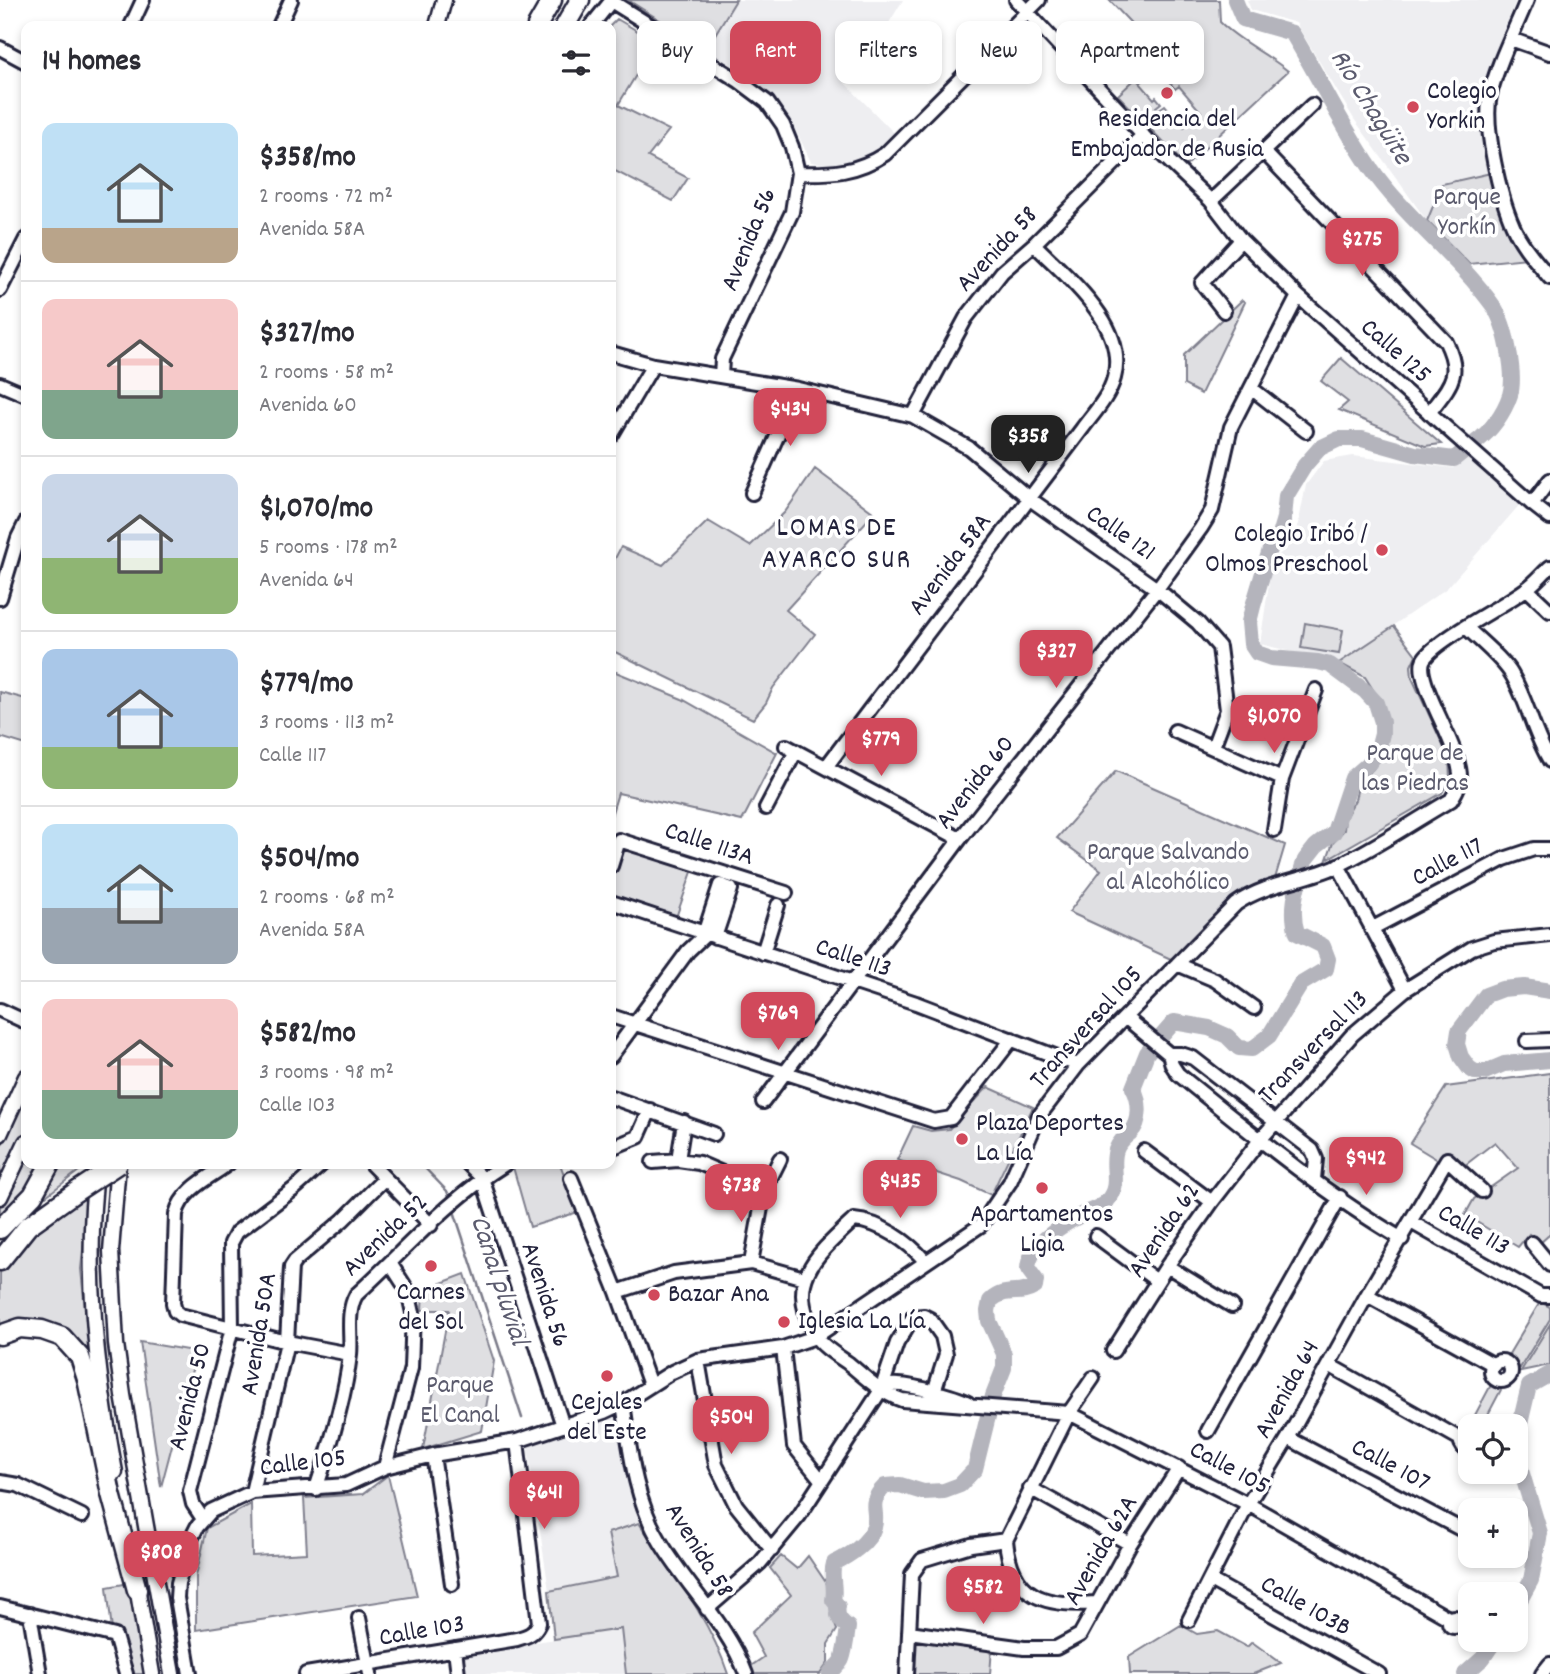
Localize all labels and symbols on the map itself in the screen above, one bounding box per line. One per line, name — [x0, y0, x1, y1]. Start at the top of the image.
water label: Río Chagüite — [1318, 42, 1421, 175]
place label: Colegio Yorkin — [1427, 74, 1497, 141]
marker: Residencia del Embajador de Rusia — [1159, 85, 1175, 101]
marker: Colegio Yorkin — [1405, 99, 1421, 115]
place label: Residencia del Embajador de Rusia — [1071, 102, 1264, 169]
park label: Parque Yorkín — [1433, 180, 1501, 247]
street label: Avenida 56 — [713, 183, 787, 297]
street label: Avenida 58 — [948, 199, 1048, 301]
pin: $275 — [1321, 218, 1403, 278]
street label: Calle 125 — [1351, 311, 1439, 393]
pin: $434 — [749, 388, 831, 448]
pin: $358 — [987, 416, 1069, 475]
street label: Calle 121 — [1078, 497, 1162, 571]
street label: Avenida 58A — [900, 506, 1002, 624]
district label: LOMAS DE AYARCO SUR — [762, 510, 912, 582]
place label: Colegio Iribó / Olmos Preschool — [1205, 517, 1368, 584]
marker: Colegio Iribó / Olmos Preschool — [1374, 542, 1390, 558]
pin: $327 — [1015, 630, 1097, 690]
pin: $1,070 — [1217, 696, 1331, 755]
pin: $779 — [840, 718, 922, 778]
street label: Avenida 60 — [927, 728, 1025, 838]
park label: Parque de las Piedras — [1361, 736, 1469, 803]
street label: Calle 113A — [660, 813, 758, 877]
street label: Calle 117 — [1406, 829, 1490, 897]
park label: Parque Salvando al Alcohólico — [1087, 835, 1249, 902]
street label: Calle 113 — [810, 929, 896, 989]
street label: Transversal 105 — [1022, 958, 1152, 1098]
street label: Transversal 113 — [1250, 983, 1378, 1113]
pin: $769 — [737, 992, 819, 1052]
place label: Plaza Deportes La Lía — [976, 1106, 1124, 1173]
marker: Plaza Deportes La Lía — [954, 1131, 970, 1147]
pin: $942 — [1325, 1138, 1407, 1197]
pin: $435 — [859, 1160, 941, 1220]
pin: $738 — [700, 1164, 782, 1224]
street label: Avenida 62 — [1120, 1176, 1210, 1286]
marker: Apartamentos Ligia — [1034, 1180, 1050, 1196]
street label: Avenida 52 — [335, 1186, 437, 1286]
street label: Calle 113 — [1430, 1196, 1516, 1266]
place label: Apartamentos Ligia — [970, 1197, 1114, 1264]
water label: Canal pluvial — [457, 1211, 537, 1353]
street label: Avenida 56 — [510, 1238, 578, 1352]
marker: Carnes del Sol — [423, 1258, 439, 1274]
street label: Avenida 50A — [232, 1270, 288, 1398]
place label: Carnes del Sol — [396, 1275, 466, 1342]
place label: Bazar Ana — [668, 1277, 769, 1314]
marker: Bazar Ana — [646, 1287, 662, 1303]
place label: Iglesia La Lía — [798, 1304, 926, 1341]
marker: Iglesia La Lía — [776, 1314, 792, 1330]
street label: Avenida 64 — [1246, 1334, 1330, 1446]
street label: Avenida 50 — [160, 1339, 222, 1455]
park label: Parque El Canal — [420, 1368, 500, 1435]
marker: Cejales del Este — [599, 1368, 615, 1384]
place label: Cejales del Este — [567, 1385, 647, 1452]
pin: $504 — [690, 1396, 772, 1456]
street label: Calle 107 — [1344, 1430, 1436, 1502]
street label: Calle 105 — [1182, 1432, 1276, 1506]
street label: Calle 105 — [258, 1440, 348, 1488]
pin: $641 — [503, 1472, 585, 1531]
street label: Avenida 62A — [1056, 1489, 1148, 1613]
street label: Avenida 58 — [654, 1496, 742, 1606]
pin: $808 — [120, 1532, 202, 1591]
pin: $582 — [942, 1566, 1024, 1626]
street label: Calle 103B — [1253, 1567, 1357, 1647]
street label: Calle 103 — [376, 1606, 468, 1658]

